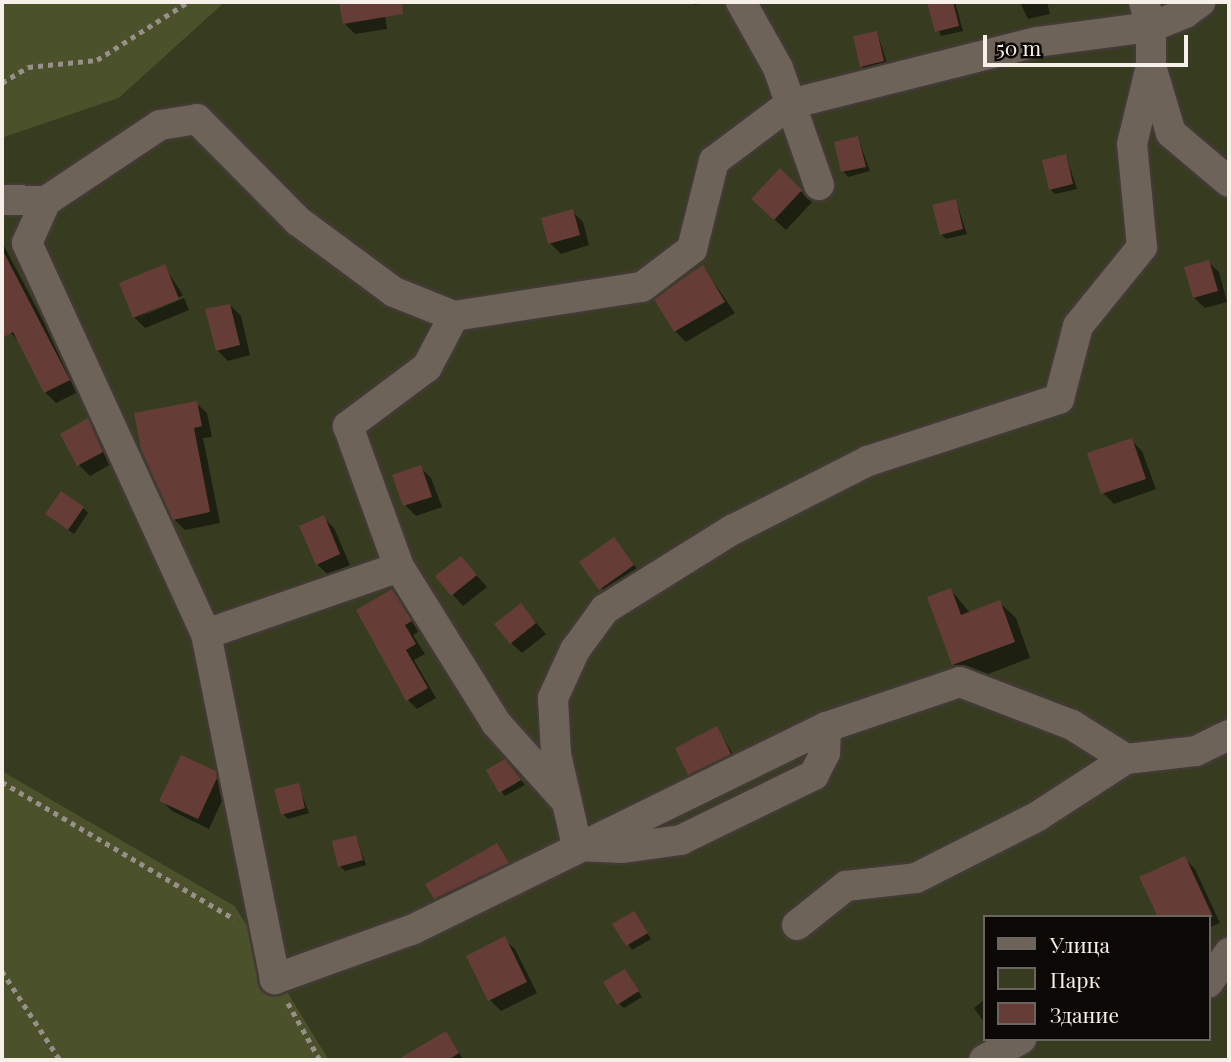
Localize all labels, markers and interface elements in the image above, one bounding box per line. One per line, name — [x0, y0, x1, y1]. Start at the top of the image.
scale bar — [986, 21, 1191, 65]
text: 50 m — [996, 33, 1041, 61]
legend — [982, 915, 1210, 1041]
text: Улица — [1050, 930, 1110, 958]
text: Парк — [1050, 965, 1100, 993]
text: Здание — [1050, 1000, 1119, 1028]

